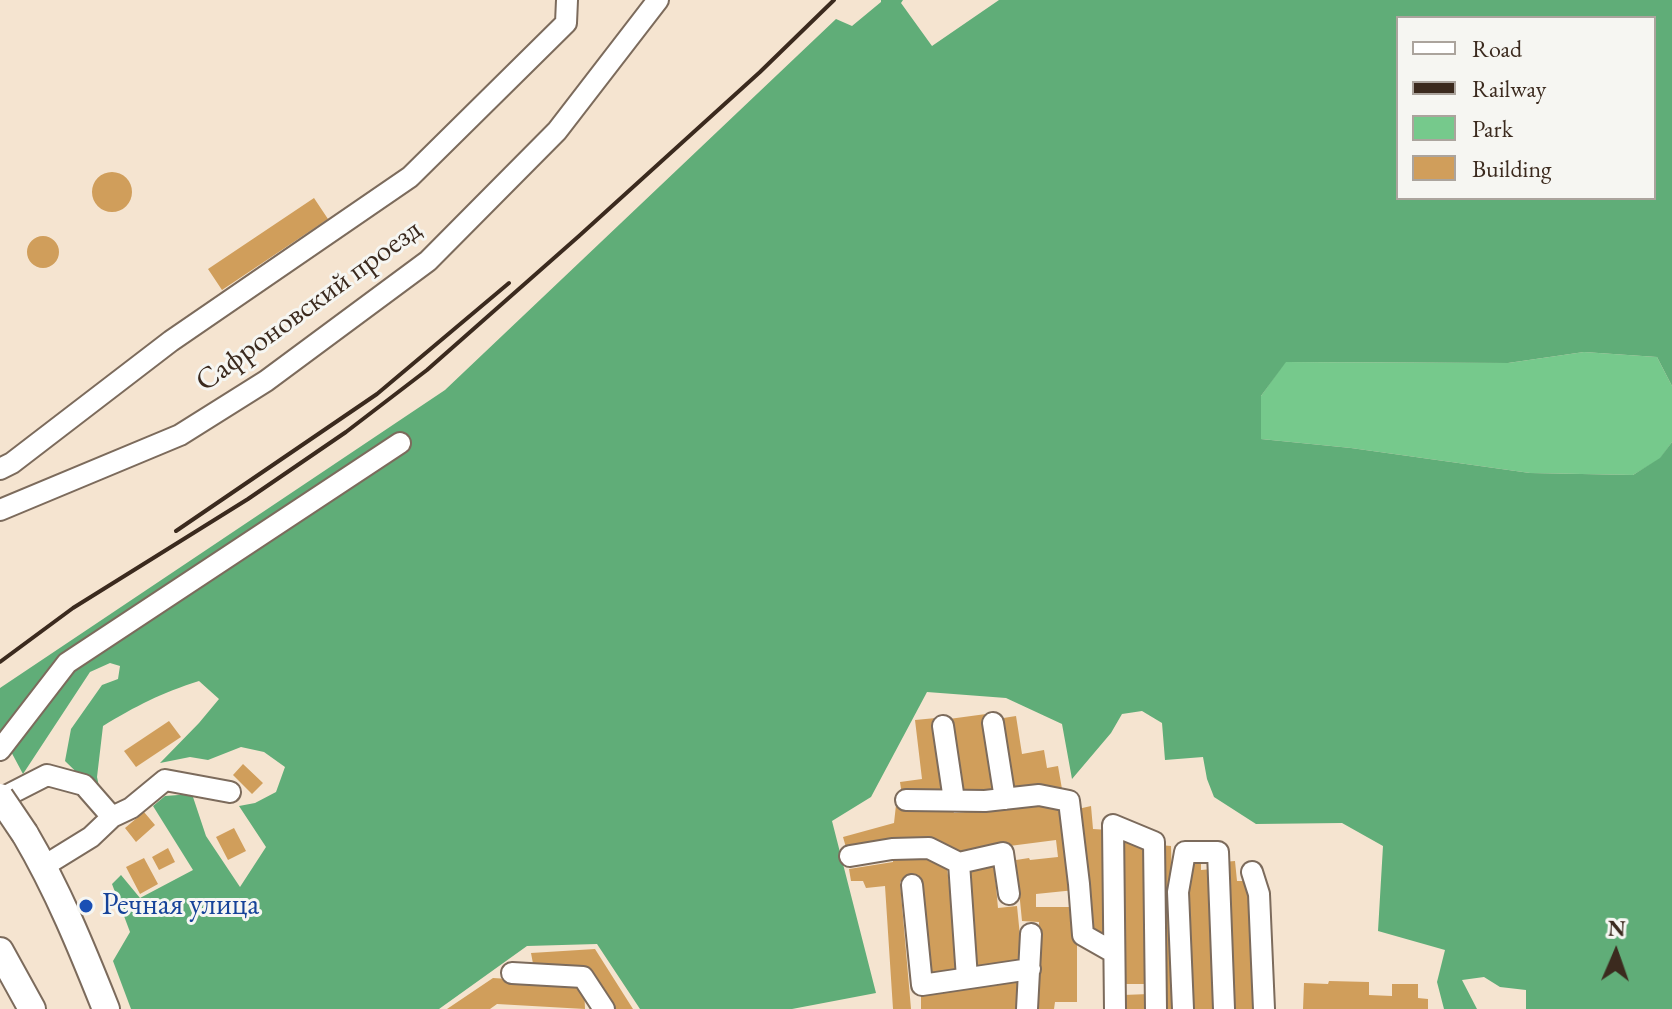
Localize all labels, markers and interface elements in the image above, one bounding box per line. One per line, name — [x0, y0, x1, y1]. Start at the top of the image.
legend — [1396, 16, 1656, 200]
text: Road — [1472, 33, 1522, 64]
text: Railway — [1472, 73, 1546, 104]
text: Park — [1472, 113, 1513, 144]
text: Building — [1472, 153, 1552, 184]
street label: Сафроновский проезд — [189, 212, 429, 400]
place label: Речная улица — [102, 888, 259, 924]
marker: Речная улица — [77, 897, 95, 915]
north arrow — [1576, 913, 1656, 993]
text: N — [1607, 914, 1626, 943]

